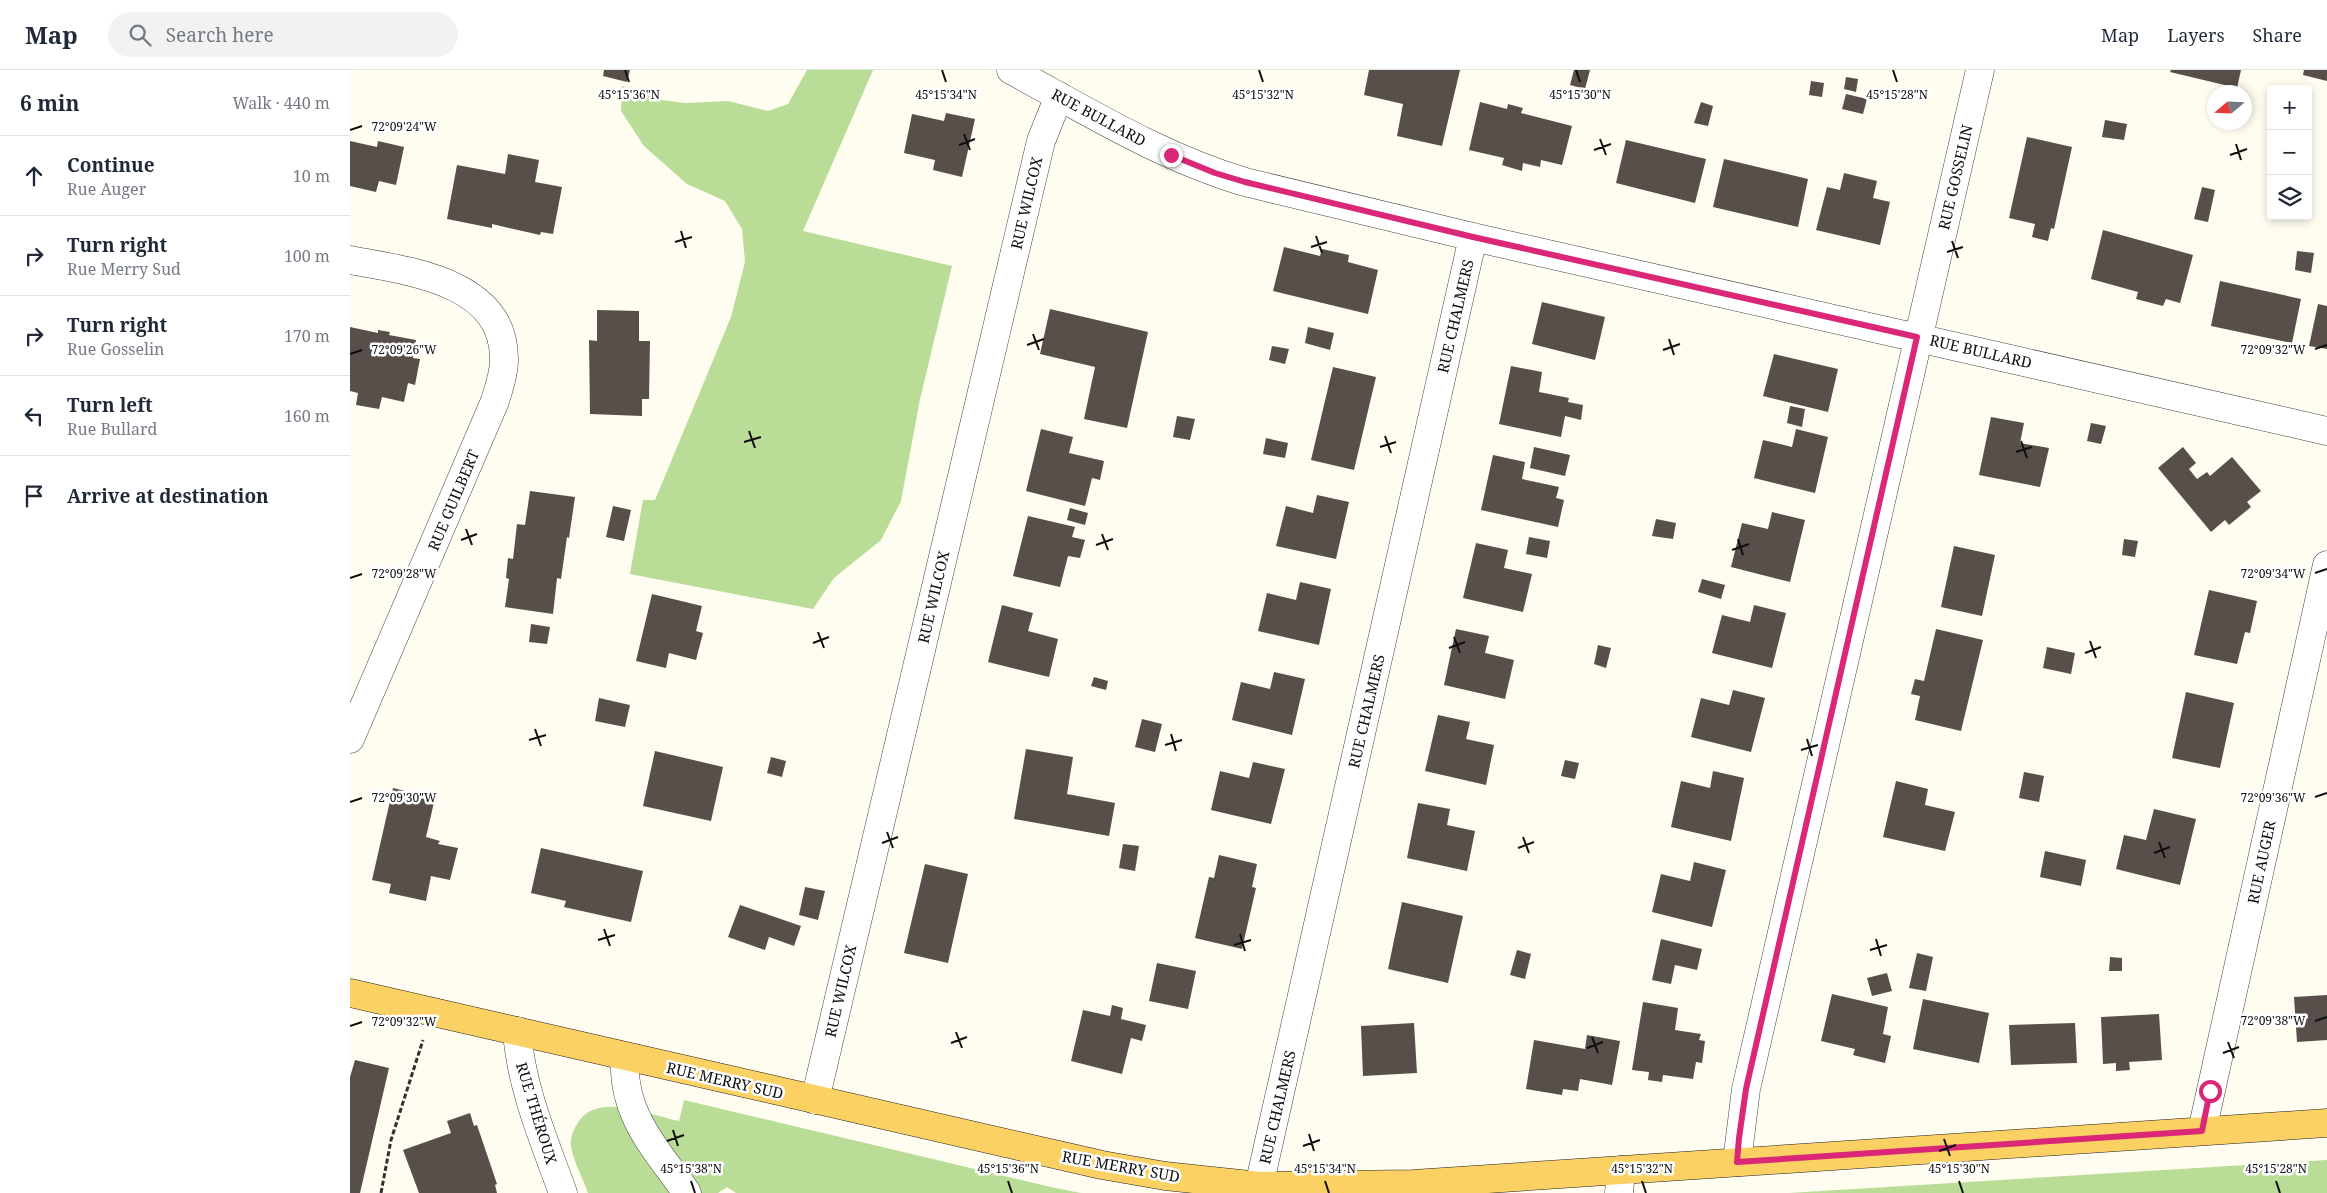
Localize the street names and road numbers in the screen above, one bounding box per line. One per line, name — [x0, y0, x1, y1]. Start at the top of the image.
street label: RUE BULLARD — [1048, 84, 1150, 150]
street label: RUE GOSSELIN — [1933, 122, 1977, 232]
street label: RUE WILCOX — [1006, 155, 1046, 251]
street label: RUE CHALMERS — [1432, 257, 1478, 375]
street label: RUE BULLARD — [1928, 330, 2034, 372]
street label: RUE GUILBERT — [423, 446, 483, 554]
street label: RUE WILCOX — [913, 549, 953, 645]
street label: RUE CHALMERS — [1343, 652, 1389, 770]
street label: RUE AUGER — [2242, 818, 2280, 905]
street label: RUE WILCOX — [820, 943, 860, 1039]
street label: RUE CHALMERS — [1254, 1048, 1300, 1166]
street label: RUE MERRY SUD — [665, 1057, 786, 1103]
street label: RUE THÉROUX — [512, 1060, 562, 1166]
street label: RUE MERRY SUD — [1060, 1146, 1182, 1186]

